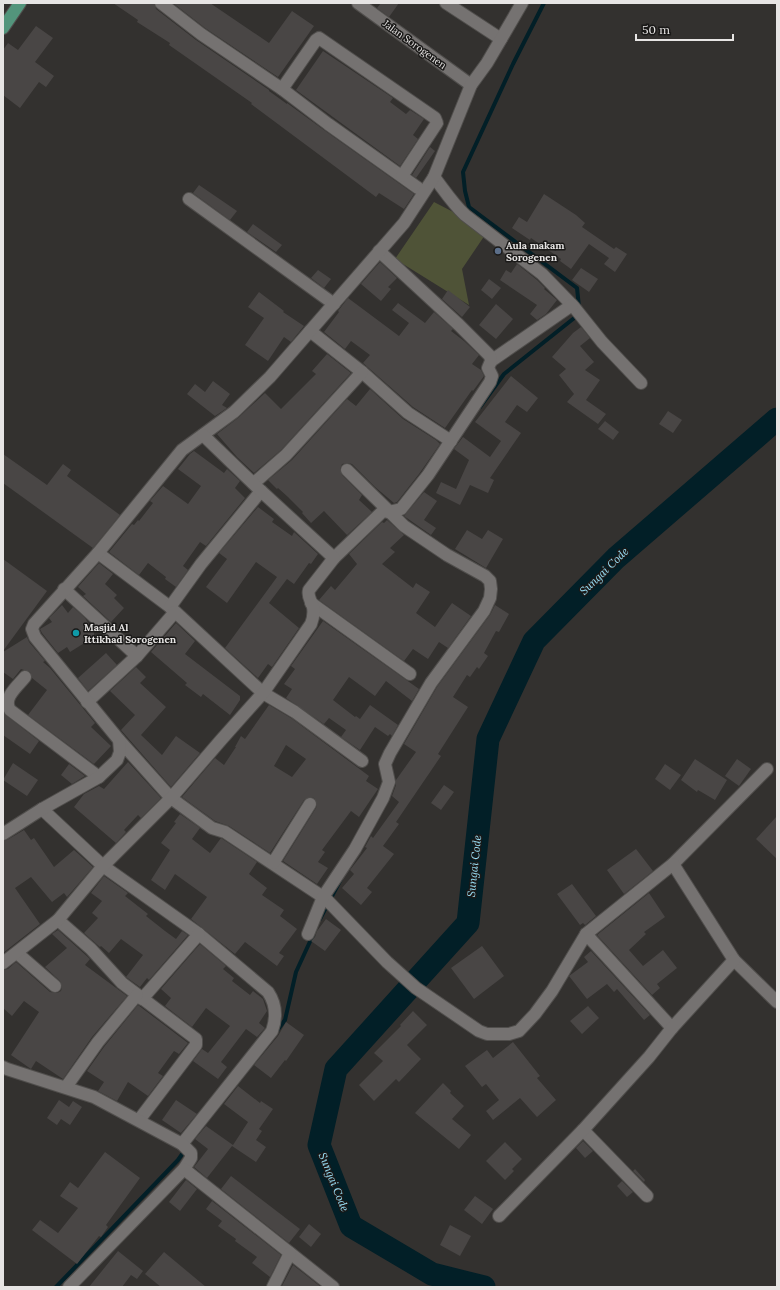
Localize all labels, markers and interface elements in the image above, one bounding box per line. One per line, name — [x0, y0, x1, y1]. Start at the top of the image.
street label: Jalan Sorogenen — [380, 16, 449, 72]
scale bar — [636, 16, 733, 42]
text: 50 m — [642, 22, 670, 37]
place label: Aula makam Sorogenen — [506, 239, 565, 264]
marker: Aula makam Sorogenen — [493, 246, 503, 256]
water label: Sungai Code — [577, 544, 631, 598]
place label: Masjid Al Ittikhad Sorogenen — [84, 621, 177, 646]
marker: Masjid Al Ittikhad Sorogenen — [71, 628, 81, 638]
water label: Sungai Code — [464, 834, 484, 898]
water label: Sungai Code — [316, 1150, 352, 1214]

